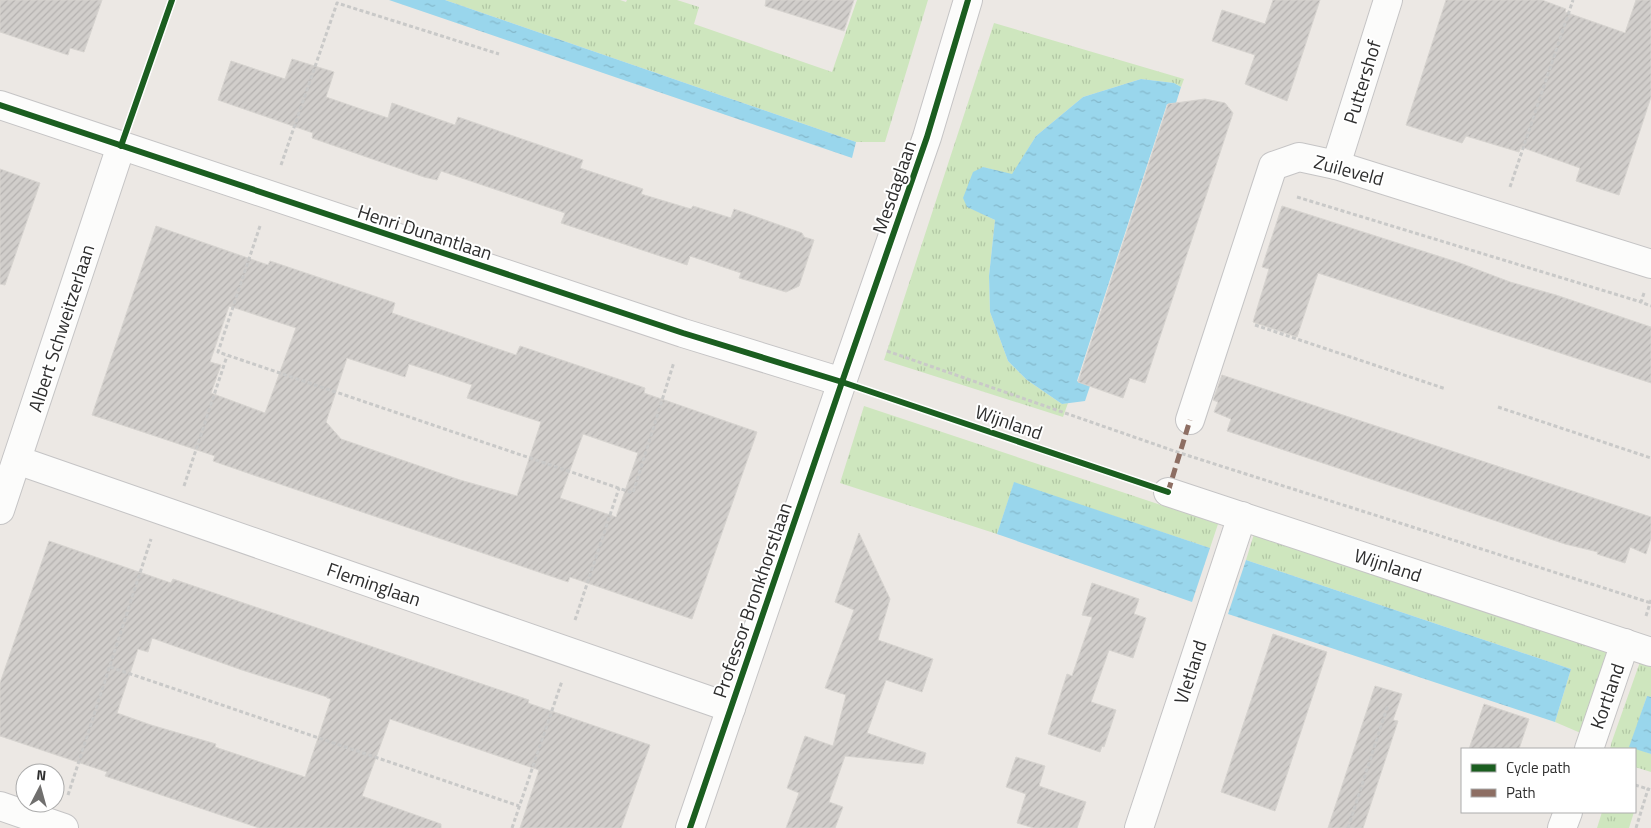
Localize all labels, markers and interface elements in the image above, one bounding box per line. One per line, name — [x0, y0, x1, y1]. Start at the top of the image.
street label: Puttershof — [1335, 36, 1388, 127]
street label: Mesdaglaan — [864, 136, 923, 238]
street label: Zuileveld — [1311, 146, 1387, 193]
street label: Henri Dunantlaan — [354, 196, 496, 267]
street label: Albert Schweitzerlaan — [20, 240, 101, 415]
street label: Wijnland — [972, 396, 1047, 447]
street label: Professor Bronkhorstlaan — [704, 498, 799, 702]
street label: Wijnland — [1351, 540, 1426, 589]
street label: Fleminglaan — [323, 554, 425, 613]
street label: Vletland — [1166, 636, 1213, 708]
street label: Kortland — [1582, 659, 1631, 733]
legend — [1461, 748, 1636, 813]
text: Cycle path — [1506, 756, 1571, 779]
north arrow — [15, 763, 65, 813]
text: N — [35, 764, 47, 786]
text: Path — [1506, 781, 1536, 804]

